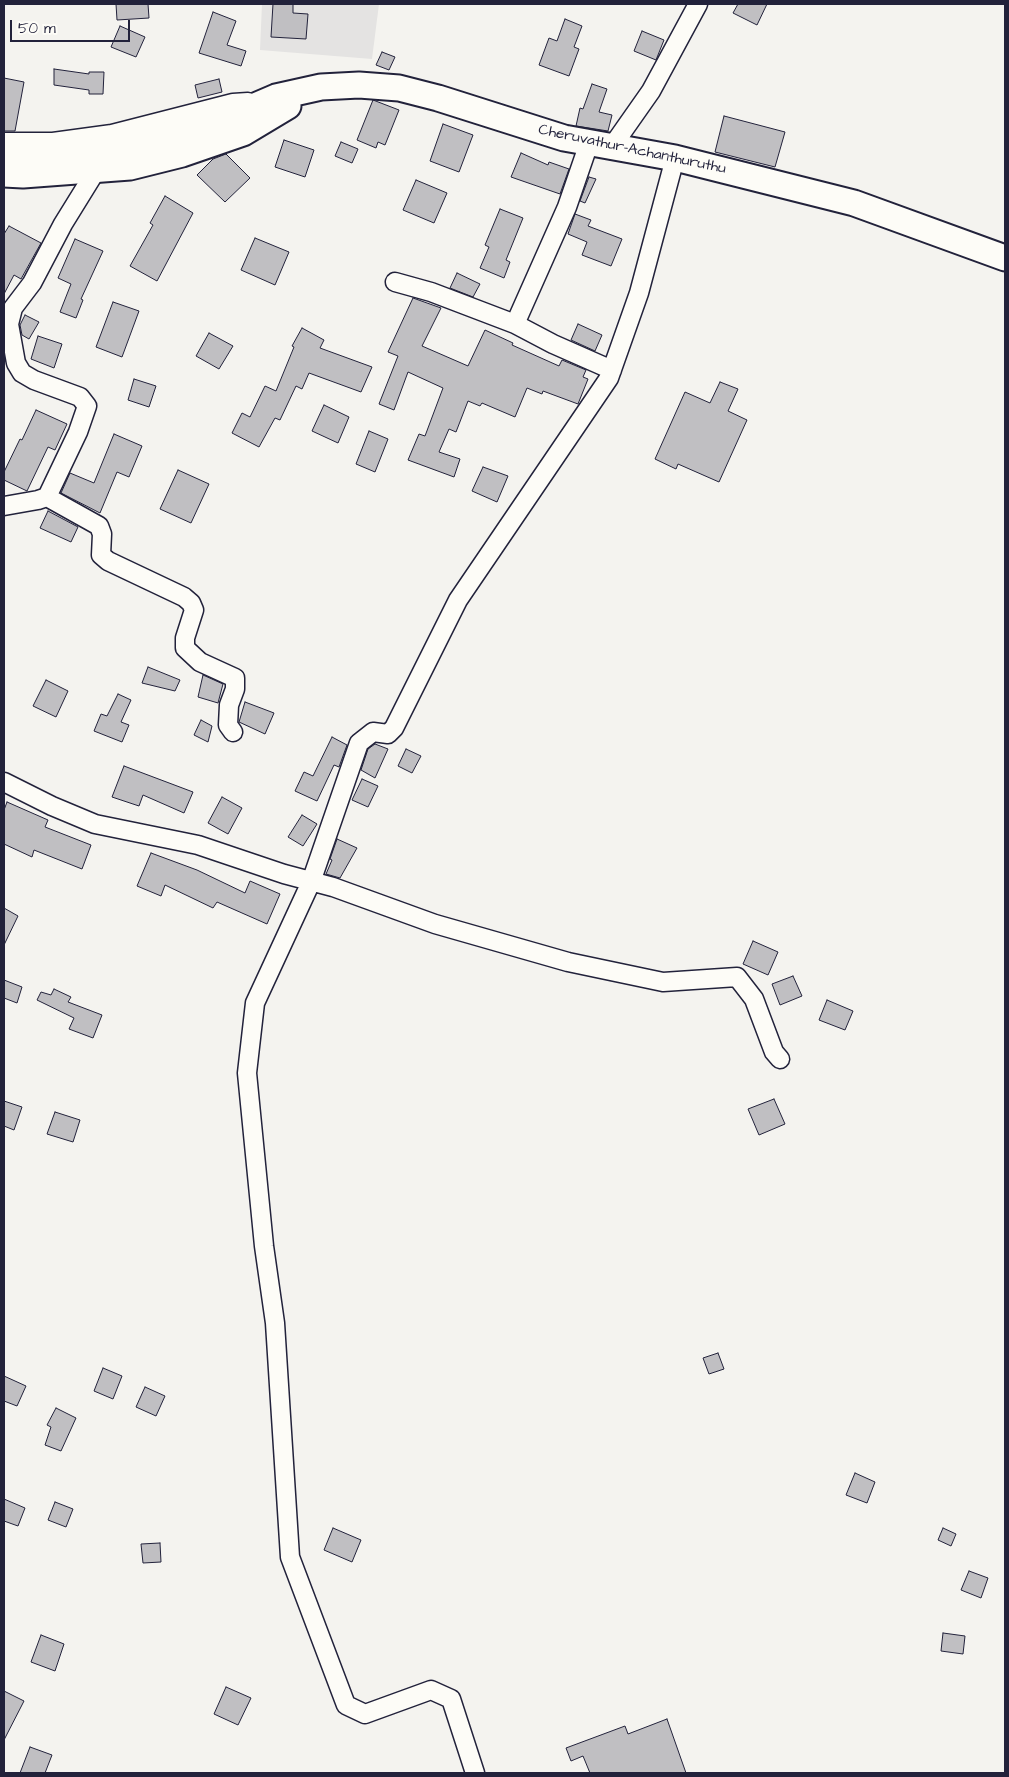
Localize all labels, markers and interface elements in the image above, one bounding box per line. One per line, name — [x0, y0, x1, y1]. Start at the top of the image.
scale bar — [12, 10, 132, 42]
text: 50 m — [18, 18, 56, 39]
street label: Cheruvathur-Achanthuruthu — [537, 121, 727, 179]

